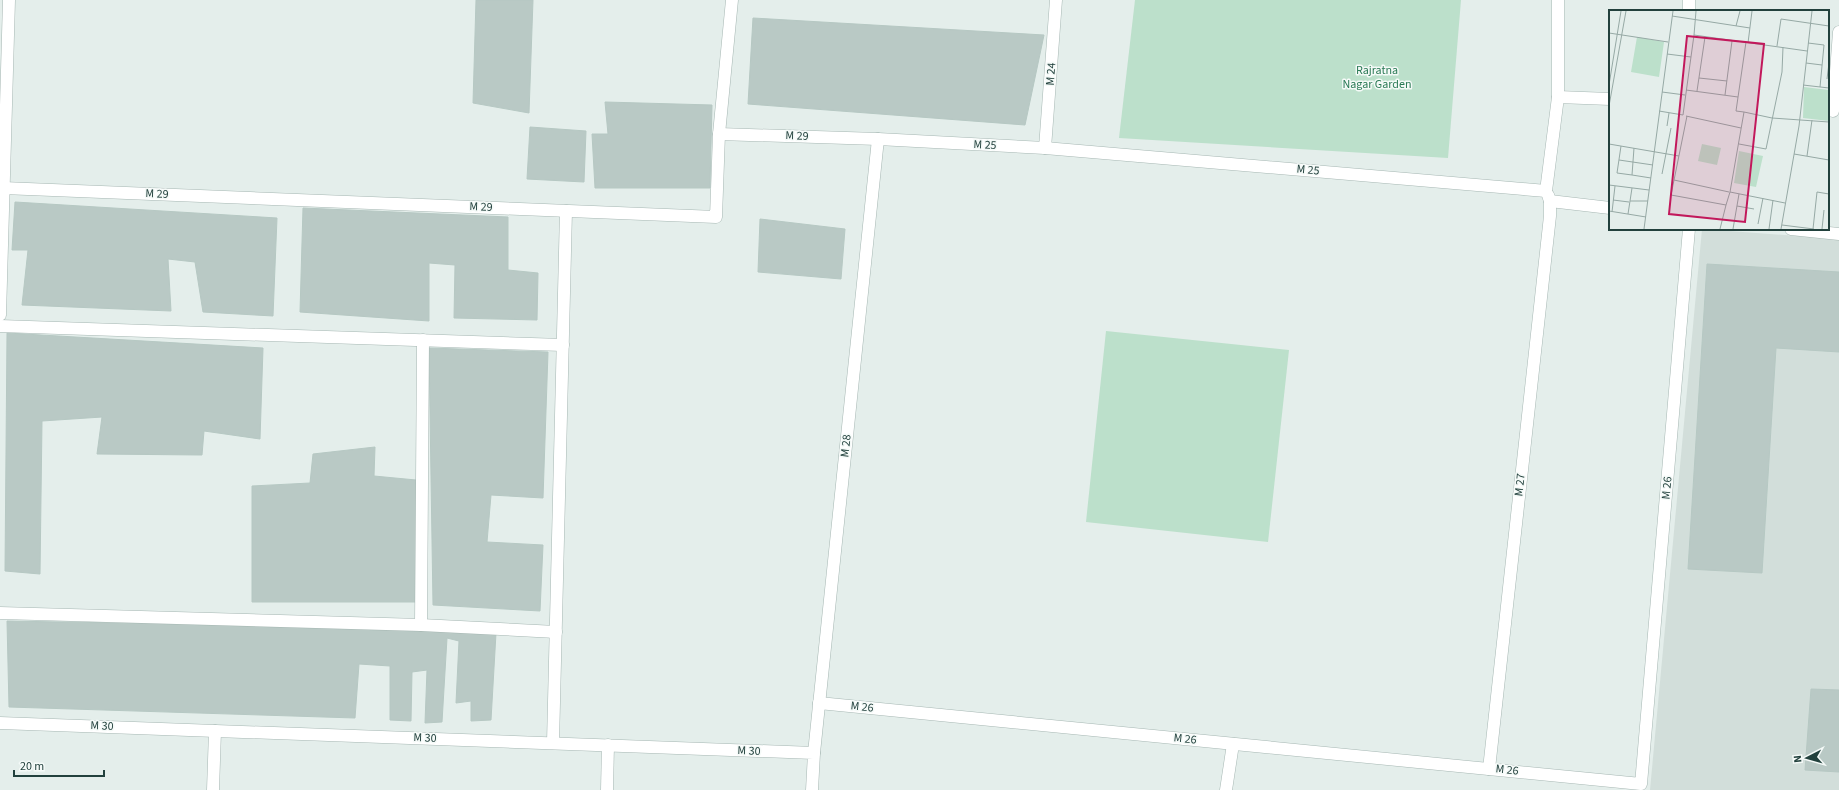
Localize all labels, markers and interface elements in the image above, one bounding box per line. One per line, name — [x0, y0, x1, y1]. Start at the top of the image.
inset map — [1609, 10, 1829, 230]
street label: M 24 — [1042, 62, 1060, 86]
park label: Rajratna Nagar Garden — [1343, 62, 1411, 93]
street label: M 29 — [785, 127, 809, 145]
street label: M 25 — [973, 136, 997, 154]
street label: M 25 — [1296, 161, 1320, 179]
street label: M 29 — [145, 185, 169, 203]
street label: M 29 — [469, 198, 493, 216]
street label: M 28 — [836, 434, 856, 458]
street label: M 27 — [1510, 473, 1530, 497]
street label: M 26 — [1658, 476, 1676, 500]
street label: M 26 — [850, 697, 874, 717]
street label: M 30 — [90, 717, 114, 735]
street label: M 30 — [413, 729, 437, 747]
street label: M 26 — [1173, 729, 1197, 749]
north arrow — [1787, 738, 1827, 778]
street label: M 30 — [737, 742, 761, 760]
scale bar — [14, 752, 104, 778]
text: N — [1790, 755, 1805, 763]
text: 20 m — [20, 758, 44, 775]
street label: M 26 — [1495, 760, 1519, 780]

